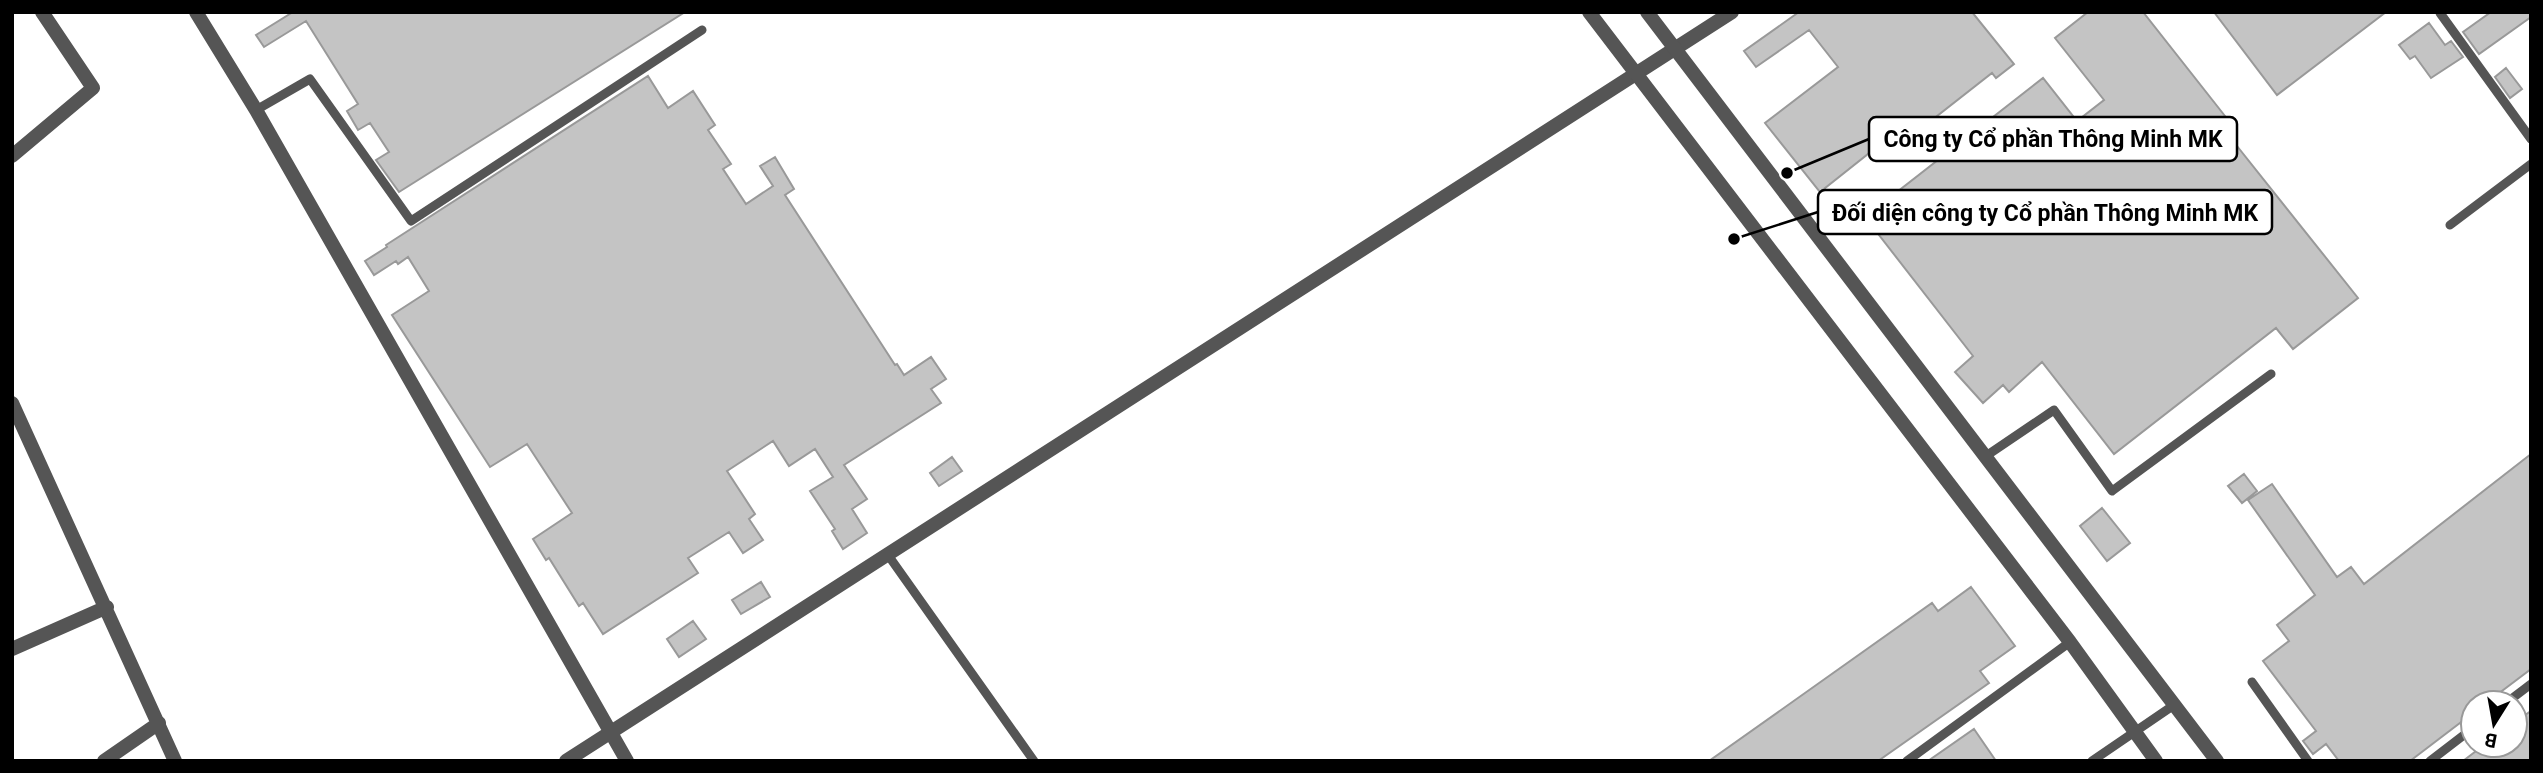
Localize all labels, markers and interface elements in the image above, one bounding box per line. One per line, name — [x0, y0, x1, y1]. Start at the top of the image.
callout: Công ty Cổ phần Thông Minh MK — [1869, 117, 2237, 161]
text: Công ty Cổ phần Thông Minh MK — [1883, 126, 2223, 153]
callout: Đối diện công ty Cổ phần Thông Minh MK — [1818, 190, 2272, 234]
text: Đối diện công ty Cổ phần Thông Minh MK — [1832, 200, 2258, 227]
north arrow — [2459, 689, 2529, 759]
text: B — [2483, 728, 2499, 753]

